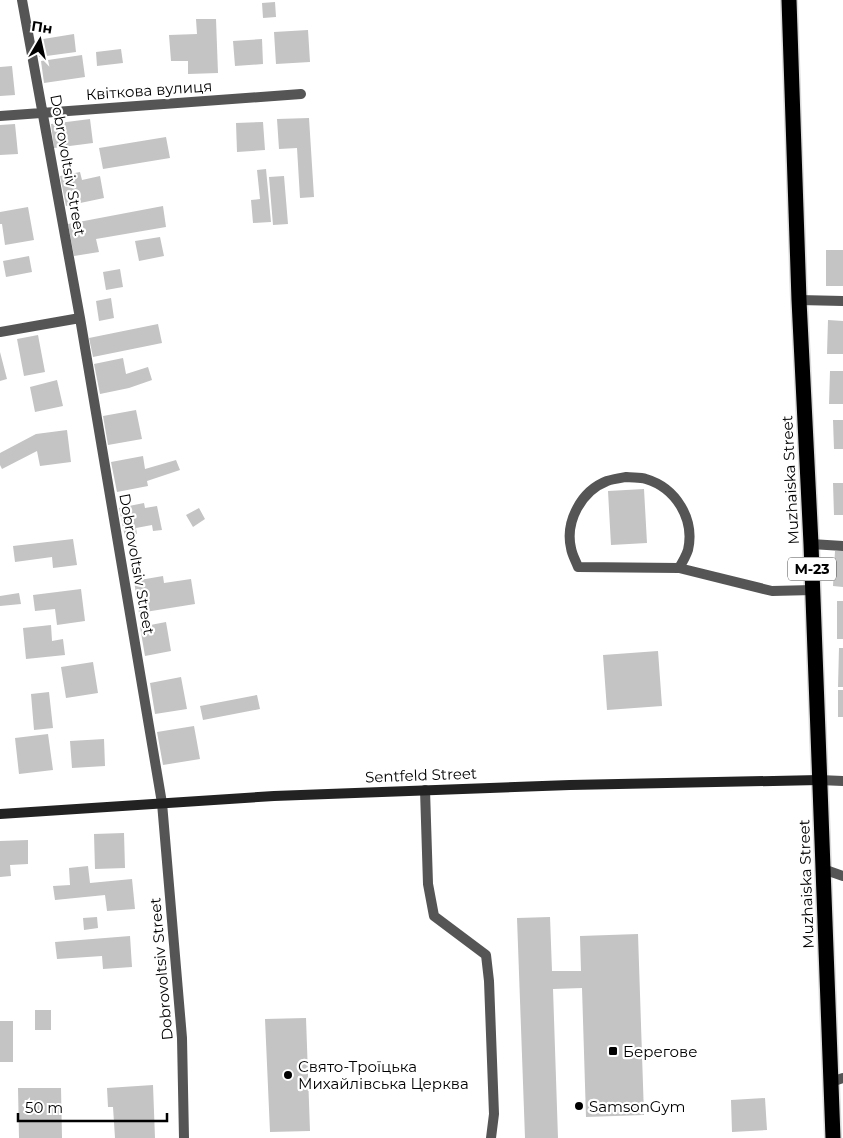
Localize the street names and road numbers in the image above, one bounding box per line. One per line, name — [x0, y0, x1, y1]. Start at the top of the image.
street label: Квіткова вулиця — [85, 76, 213, 104]
street label: Dobrovoltsiv Street — [46, 93, 90, 237]
street label: Muzhaiska Street — [777, 415, 803, 545]
street label: Dobrovoltsiv Street — [115, 492, 159, 636]
road number: М-23 — [788, 558, 836, 580]
street label: Sentfeld Street — [365, 764, 477, 786]
street label: Muzhaiska Street — [794, 819, 818, 949]
street label: Dobrovoltsiv Street — [145, 897, 177, 1041]

